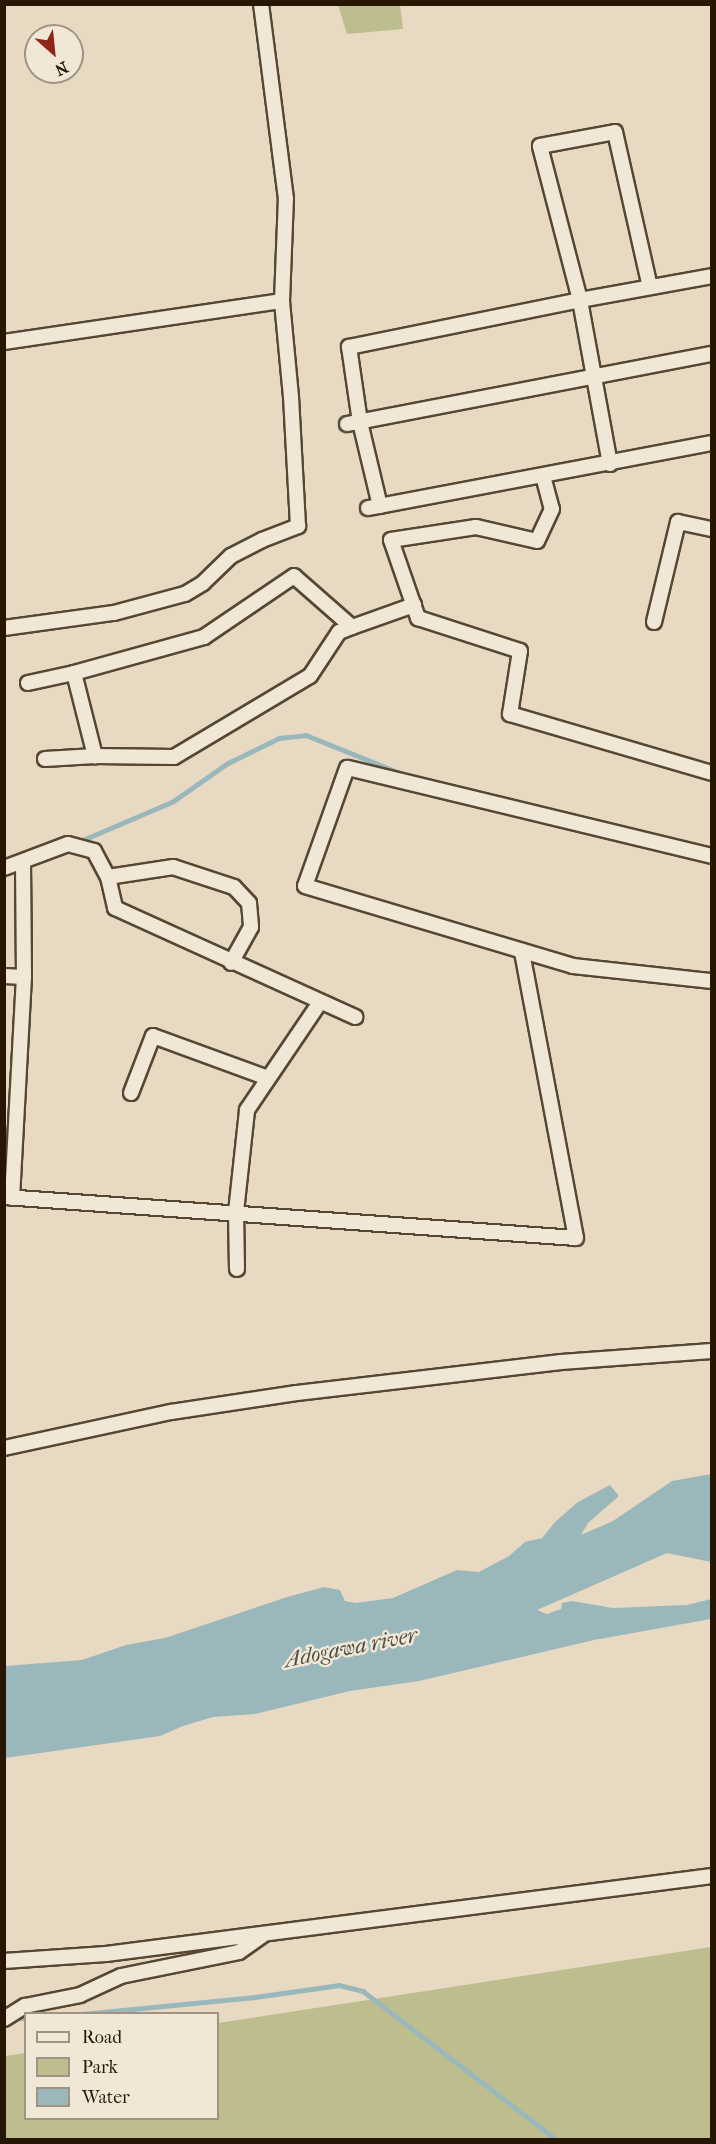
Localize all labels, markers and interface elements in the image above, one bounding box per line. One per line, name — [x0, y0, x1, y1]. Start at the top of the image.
north arrow — [24, 24, 84, 84]
text: N — [52, 57, 71, 80]
water label: Adogawa river — [283, 1622, 419, 1674]
legend — [24, 2012, 219, 2120]
text: Road — [82, 2027, 122, 2048]
text: Park — [82, 2057, 118, 2078]
text: Water — [82, 2087, 130, 2108]

